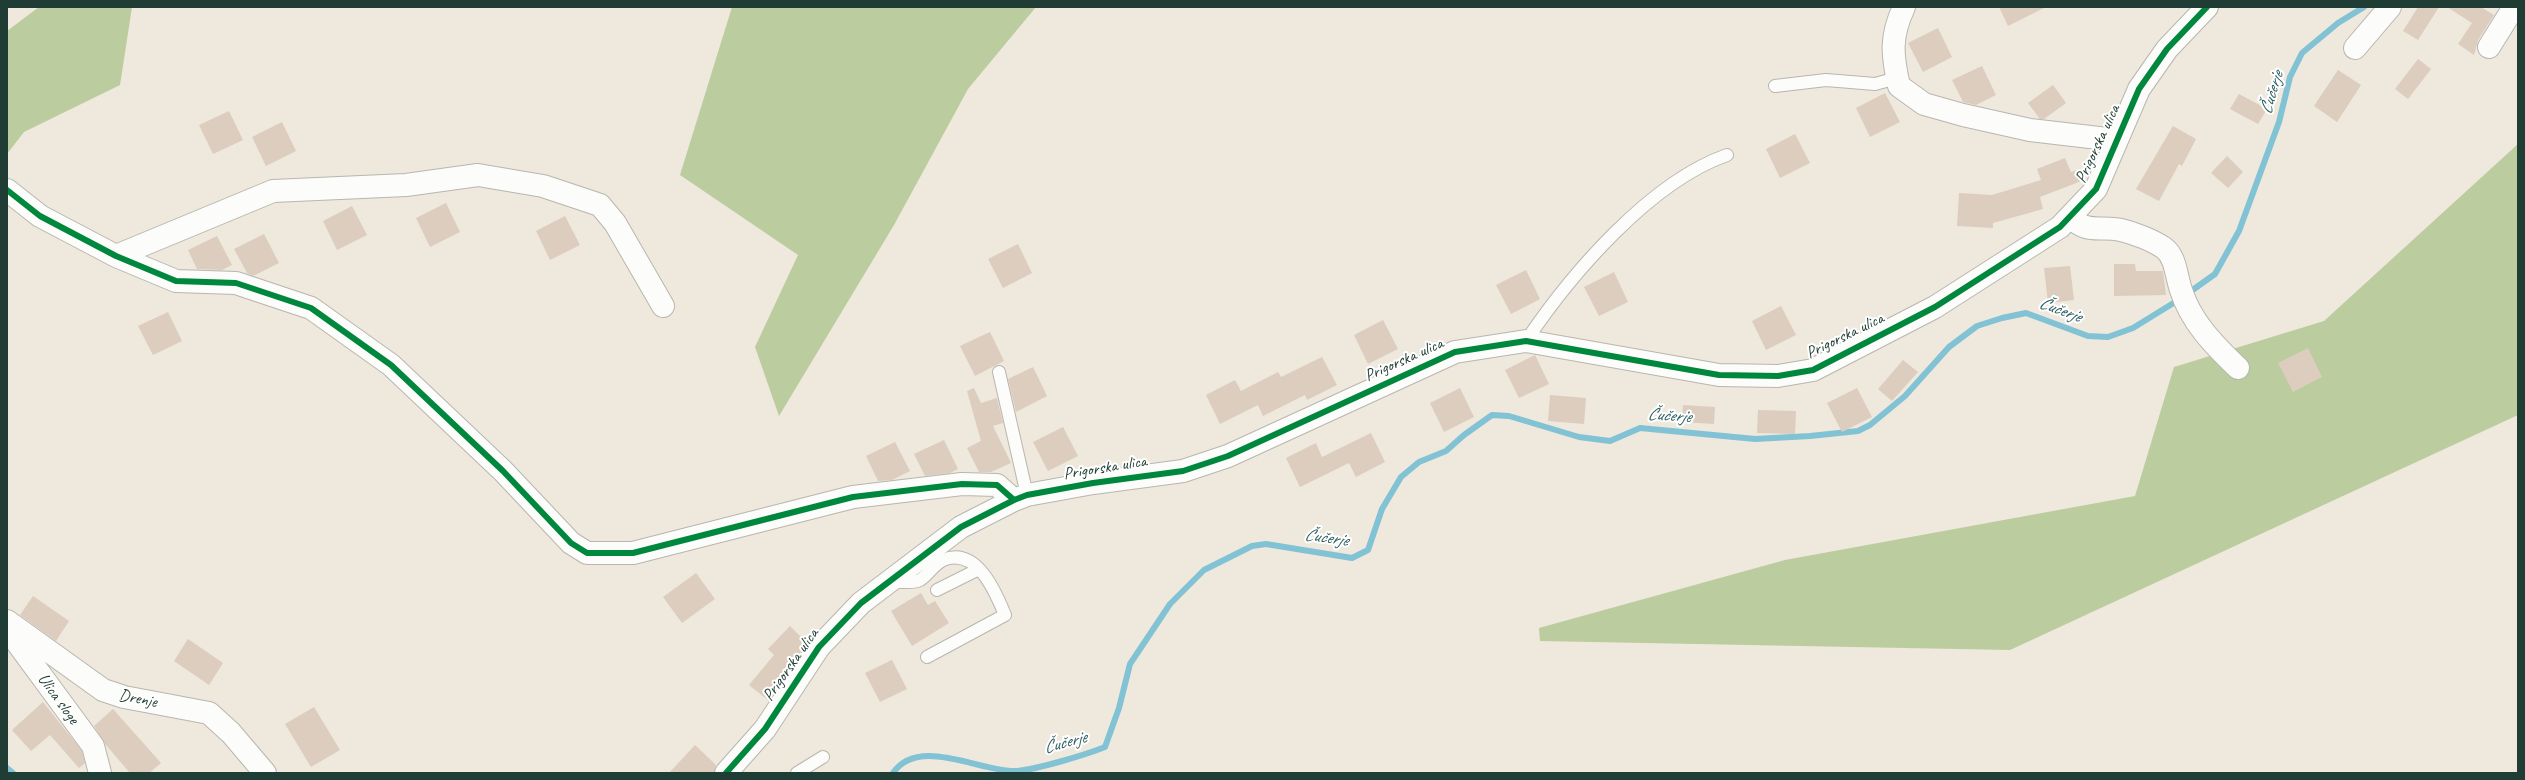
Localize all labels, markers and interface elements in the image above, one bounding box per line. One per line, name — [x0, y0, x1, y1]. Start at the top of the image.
water label: Čučerje — [2255, 69, 2289, 117]
street label: Prigorska ulica — [2071, 102, 2125, 186]
water label: Čučerje — [2036, 292, 2084, 328]
street label: Prigorska ulica — [1803, 308, 1887, 364]
street label: Prigorska ulica — [1361, 334, 1447, 386]
water label: Čučerje — [1647, 404, 1691, 428]
street label: Prigorska ulica — [1062, 451, 1148, 485]
water label: Čučerje — [1303, 524, 1349, 552]
street label: Prigorska ulica — [759, 625, 823, 705]
street label: Ulica sloge — [33, 670, 83, 728]
street label: Drenje — [117, 685, 159, 713]
water label: Čučerje — [1041, 727, 1089, 759]

